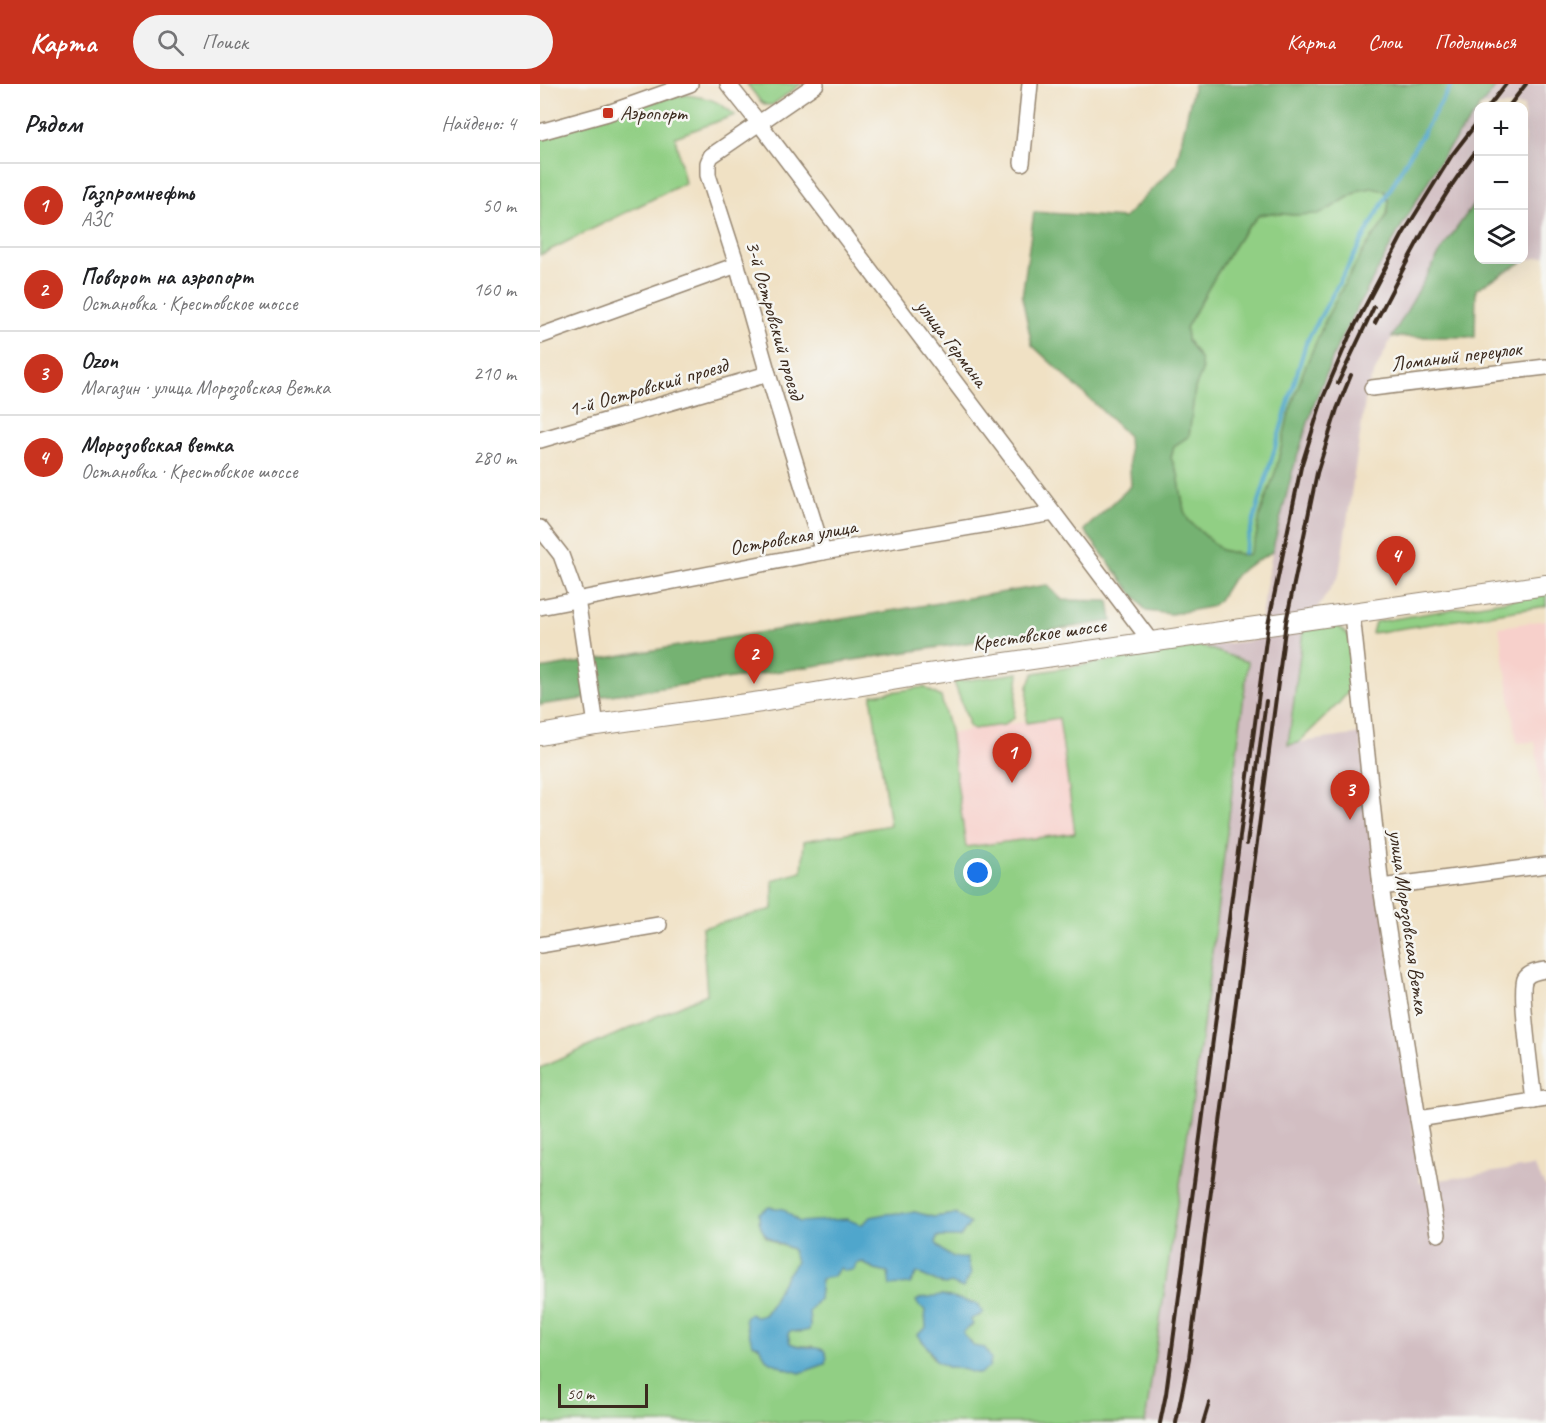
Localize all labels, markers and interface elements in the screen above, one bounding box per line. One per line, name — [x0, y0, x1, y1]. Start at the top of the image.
search box — [133, 15, 553, 69]
text: Карта — [30, 25, 97, 60]
icon: search — [154, 26, 187, 59]
text: Поиск — [202, 28, 248, 56]
text: Карта — [1287, 29, 1335, 55]
text: Слои — [1368, 29, 1402, 55]
text: Поделиться — [1435, 29, 1516, 55]
place label: Аэропорт — [620, 100, 688, 126]
map controls — [1474, 102, 1528, 264]
button: + — [1474, 102, 1528, 156]
marker: Аэропорт — [601, 106, 615, 120]
text: Рядом — [24, 107, 82, 140]
text: Найдено: 4 — [441, 111, 516, 136]
button: − — [1474, 156, 1528, 210]
text: Газпромнефть — [81, 179, 194, 207]
text: 1 — [39, 193, 48, 218]
text: 50 m — [482, 193, 516, 218]
text: АЗС — [81, 207, 111, 232]
button: layers — [1474, 210, 1528, 264]
street label: 3-й Островский проезд — [740, 237, 811, 405]
text: Поворот на аэропорт — [81, 263, 253, 291]
text: 2 — [39, 277, 48, 302]
text: 160 m — [473, 277, 516, 302]
text: Остановка · Крестовское шоссе — [81, 291, 297, 316]
street label: улица Германа — [909, 292, 995, 394]
street label: Ломаный переулок — [1389, 335, 1525, 377]
text: Ozon — [81, 347, 118, 375]
street label: 1-й Островский проезд — [565, 351, 733, 422]
text: 3 — [39, 361, 48, 386]
text: 210 m — [473, 361, 516, 386]
text: Магазин · улица Морозовская Ветка — [81, 375, 330, 400]
text: Морозовская ветка — [81, 431, 233, 459]
text: 4 — [39, 445, 48, 470]
text: 280 m — [473, 445, 516, 470]
text: Остановка · Крестовское шоссе — [81, 459, 297, 484]
street label: Островская улица — [727, 513, 861, 561]
pin: 4 — [1376, 536, 1416, 586]
street label: Крестовское шоссе — [971, 612, 1109, 656]
pin: 2 — [734, 634, 774, 684]
pin: 1 — [992, 734, 1032, 783]
pin: 3 — [1330, 770, 1370, 820]
street label: улица Морозовская Ветка — [1382, 826, 1435, 1018]
your location — [963, 858, 992, 887]
scale bar — [558, 1381, 648, 1408]
text: 50 m — [567, 1384, 594, 1404]

